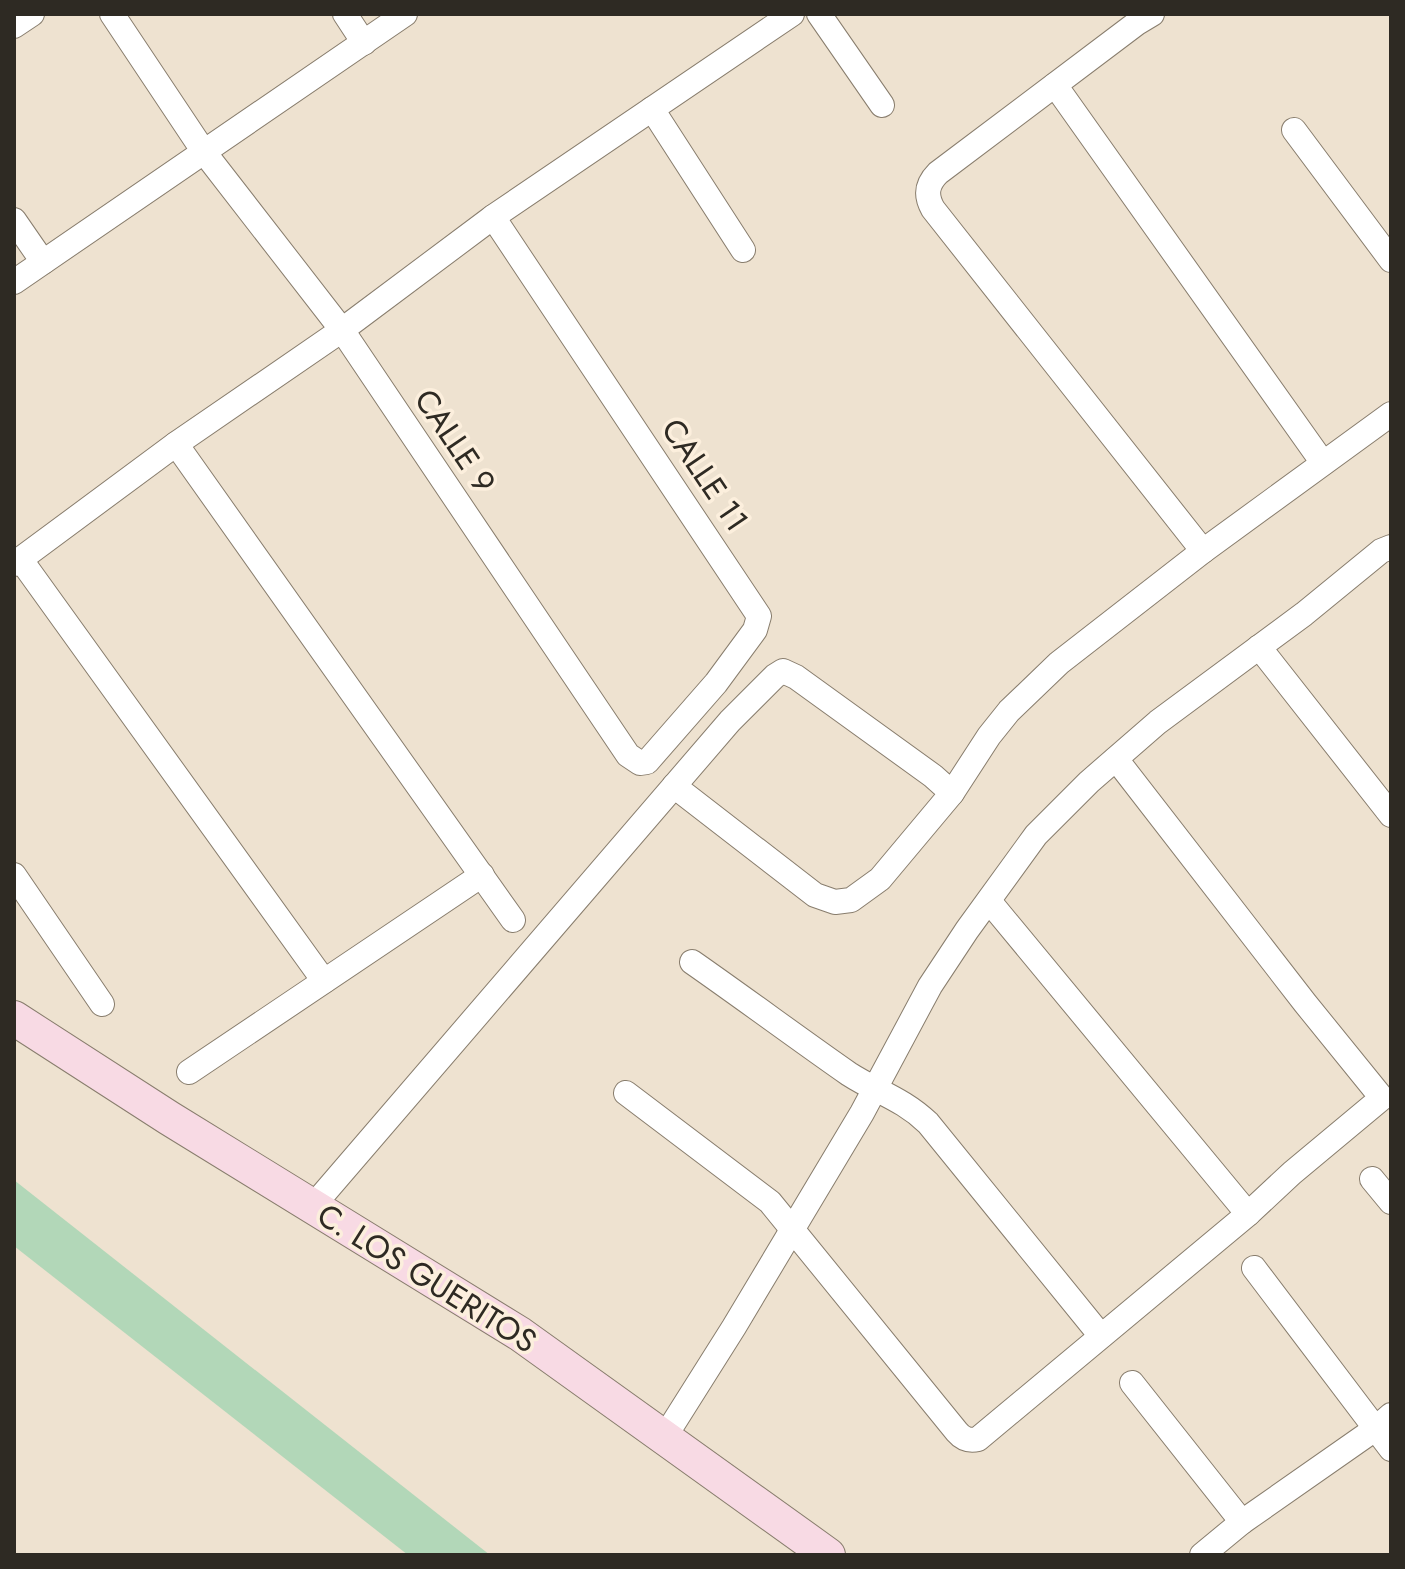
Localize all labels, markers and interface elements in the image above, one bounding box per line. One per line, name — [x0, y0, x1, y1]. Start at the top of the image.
street label: CALLE 9 — [403, 380, 507, 502]
street label: CALLE 11 — [650, 409, 760, 541]
street label: C. LOS GUERITOS — [308, 1192, 546, 1364]

